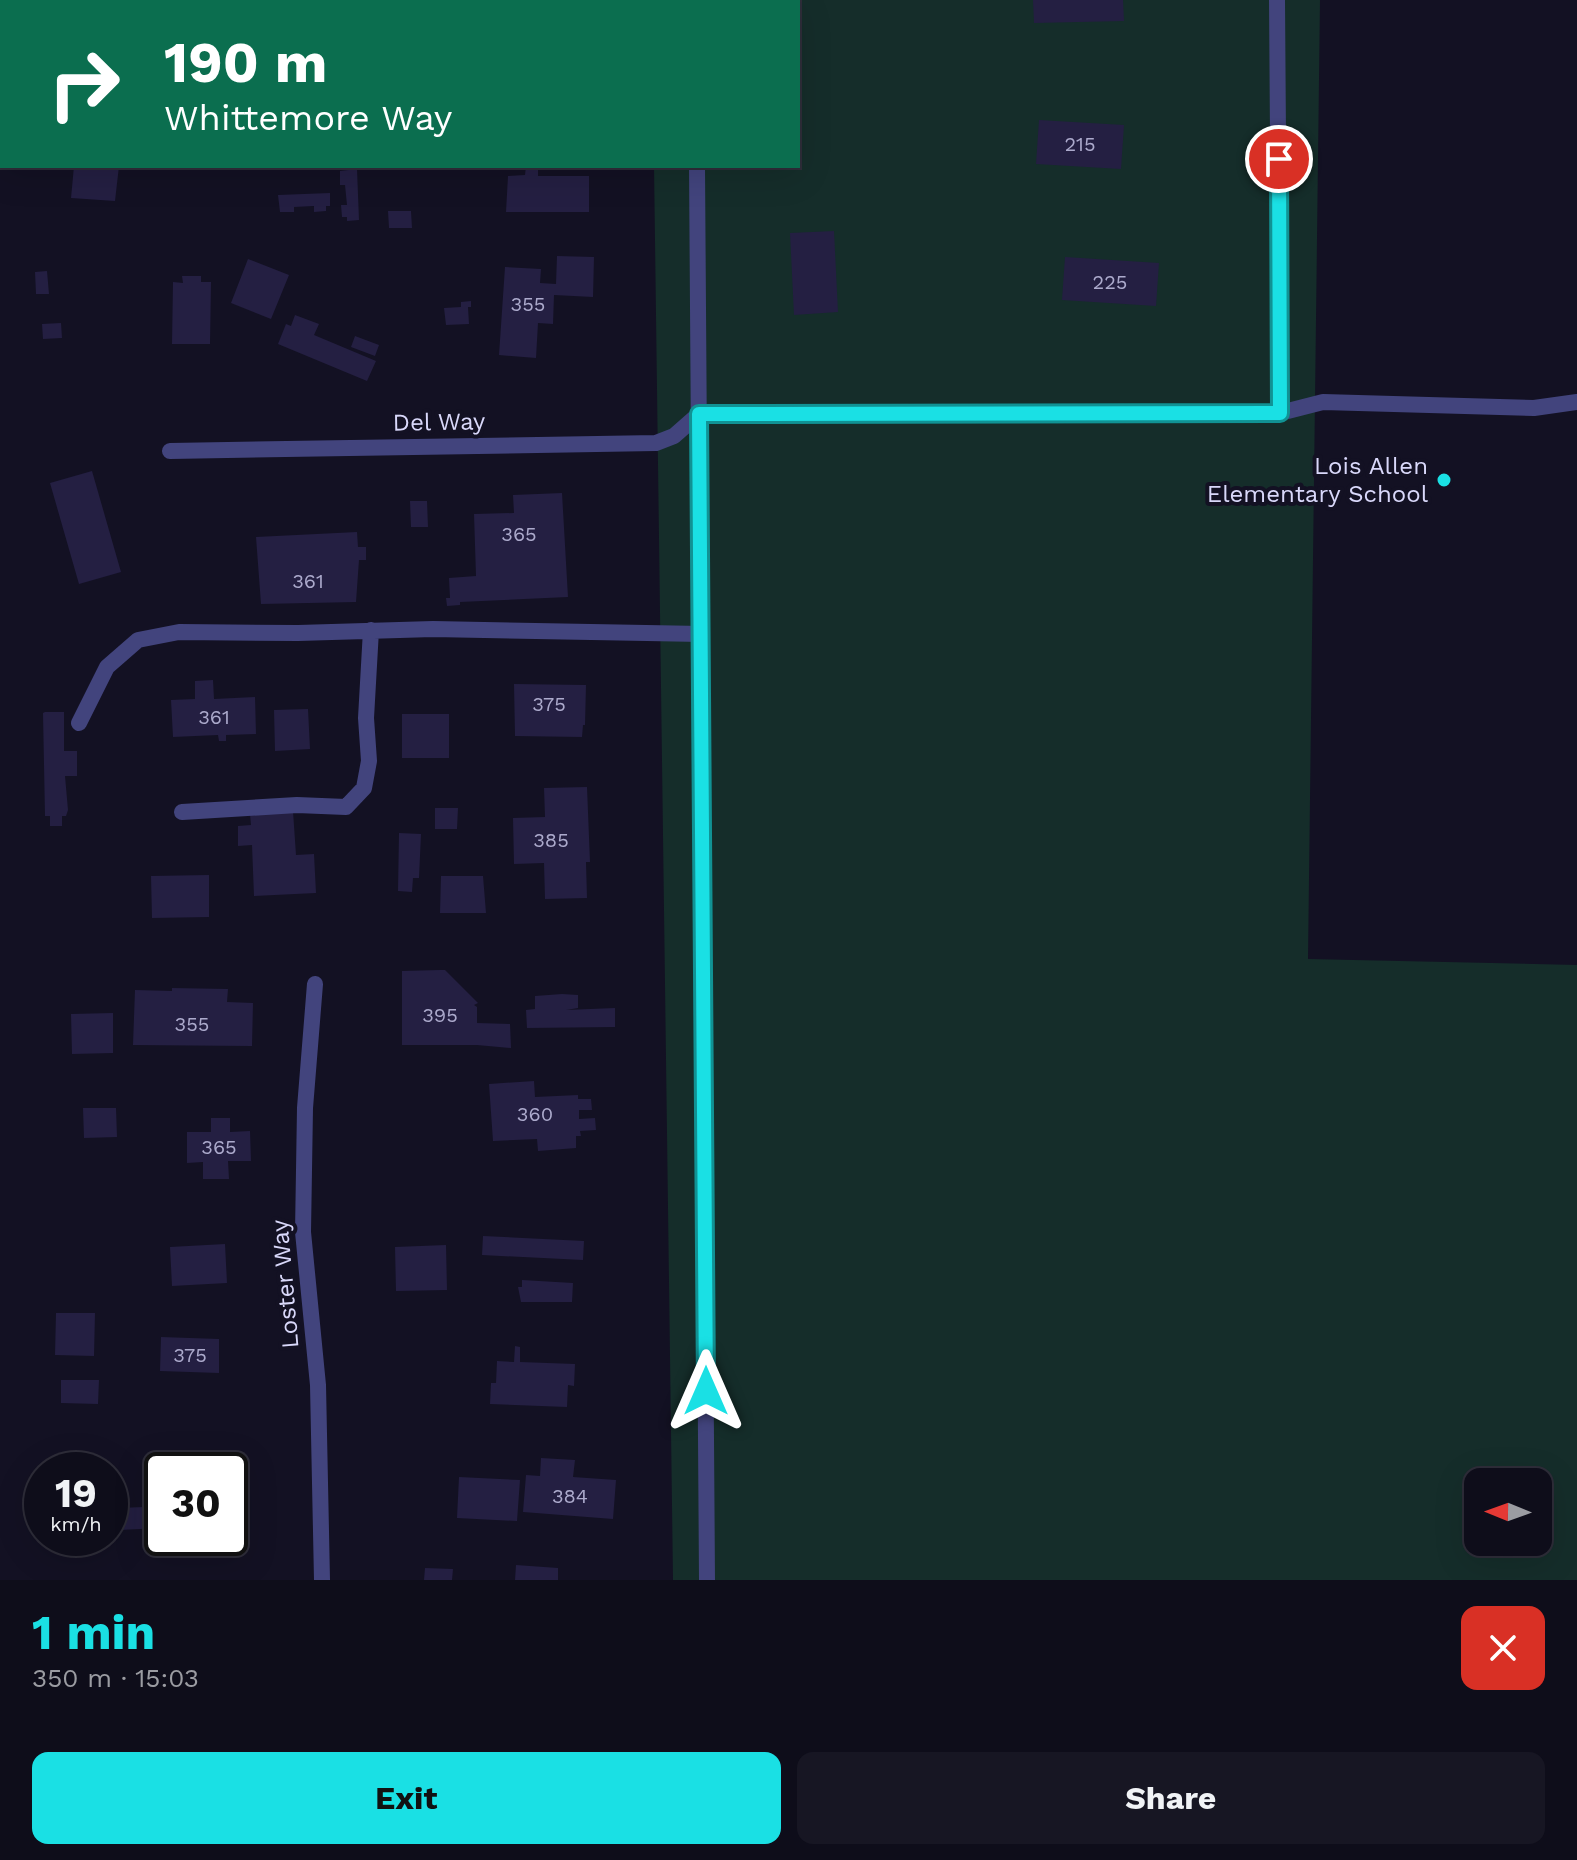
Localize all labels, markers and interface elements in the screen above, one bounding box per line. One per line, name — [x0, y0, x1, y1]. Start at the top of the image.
text: 190 m — [164, 30, 327, 96]
icon: right — [32, 32, 136, 136]
text: Whittemore Way — [164, 97, 452, 139]
pin — [1245, 125, 1313, 193]
house number: 215 — [1064, 132, 1096, 156]
icon: arrive — [1257, 137, 1301, 181]
house number: 225 — [1093, 270, 1127, 294]
house number: 355 — [511, 292, 545, 316]
street label: Del Way — [392, 407, 486, 437]
place label: Lois Allen Elementary School — [1207, 452, 1429, 508]
marker: Lois Allen Elementary School — [1435, 471, 1453, 489]
house number: 365 — [501, 522, 537, 546]
house number: 361 — [292, 569, 324, 593]
house number: 375 — [532, 692, 566, 716]
house number: 361 — [198, 705, 230, 729]
house number: 385 — [533, 828, 569, 852]
house number: 395 — [422, 1003, 458, 1027]
house number: 355 — [175, 1012, 209, 1036]
house number: 360 — [517, 1102, 553, 1126]
house number: 365 — [201, 1135, 237, 1159]
street label: Loster Way — [265, 1218, 305, 1350]
house number: 375 — [173, 1343, 207, 1367]
position arrow — [664, 1349, 748, 1433]
speed limit sign: 30 — [144, 1452, 248, 1556]
north arrow — [1464, 1468, 1552, 1556]
map controls — [1464, 1468, 1552, 1556]
text: 19 — [55, 1470, 97, 1517]
house number: 384 — [552, 1484, 588, 1508]
text: km/h — [50, 1512, 102, 1536]
text: 1 min — [32, 1604, 155, 1661]
button: close — [1461, 1606, 1545, 1690]
text: 350 m · 15:03 — [32, 1663, 199, 1693]
button: Exit — [32, 1752, 781, 1844]
button: Share — [797, 1752, 1545, 1844]

